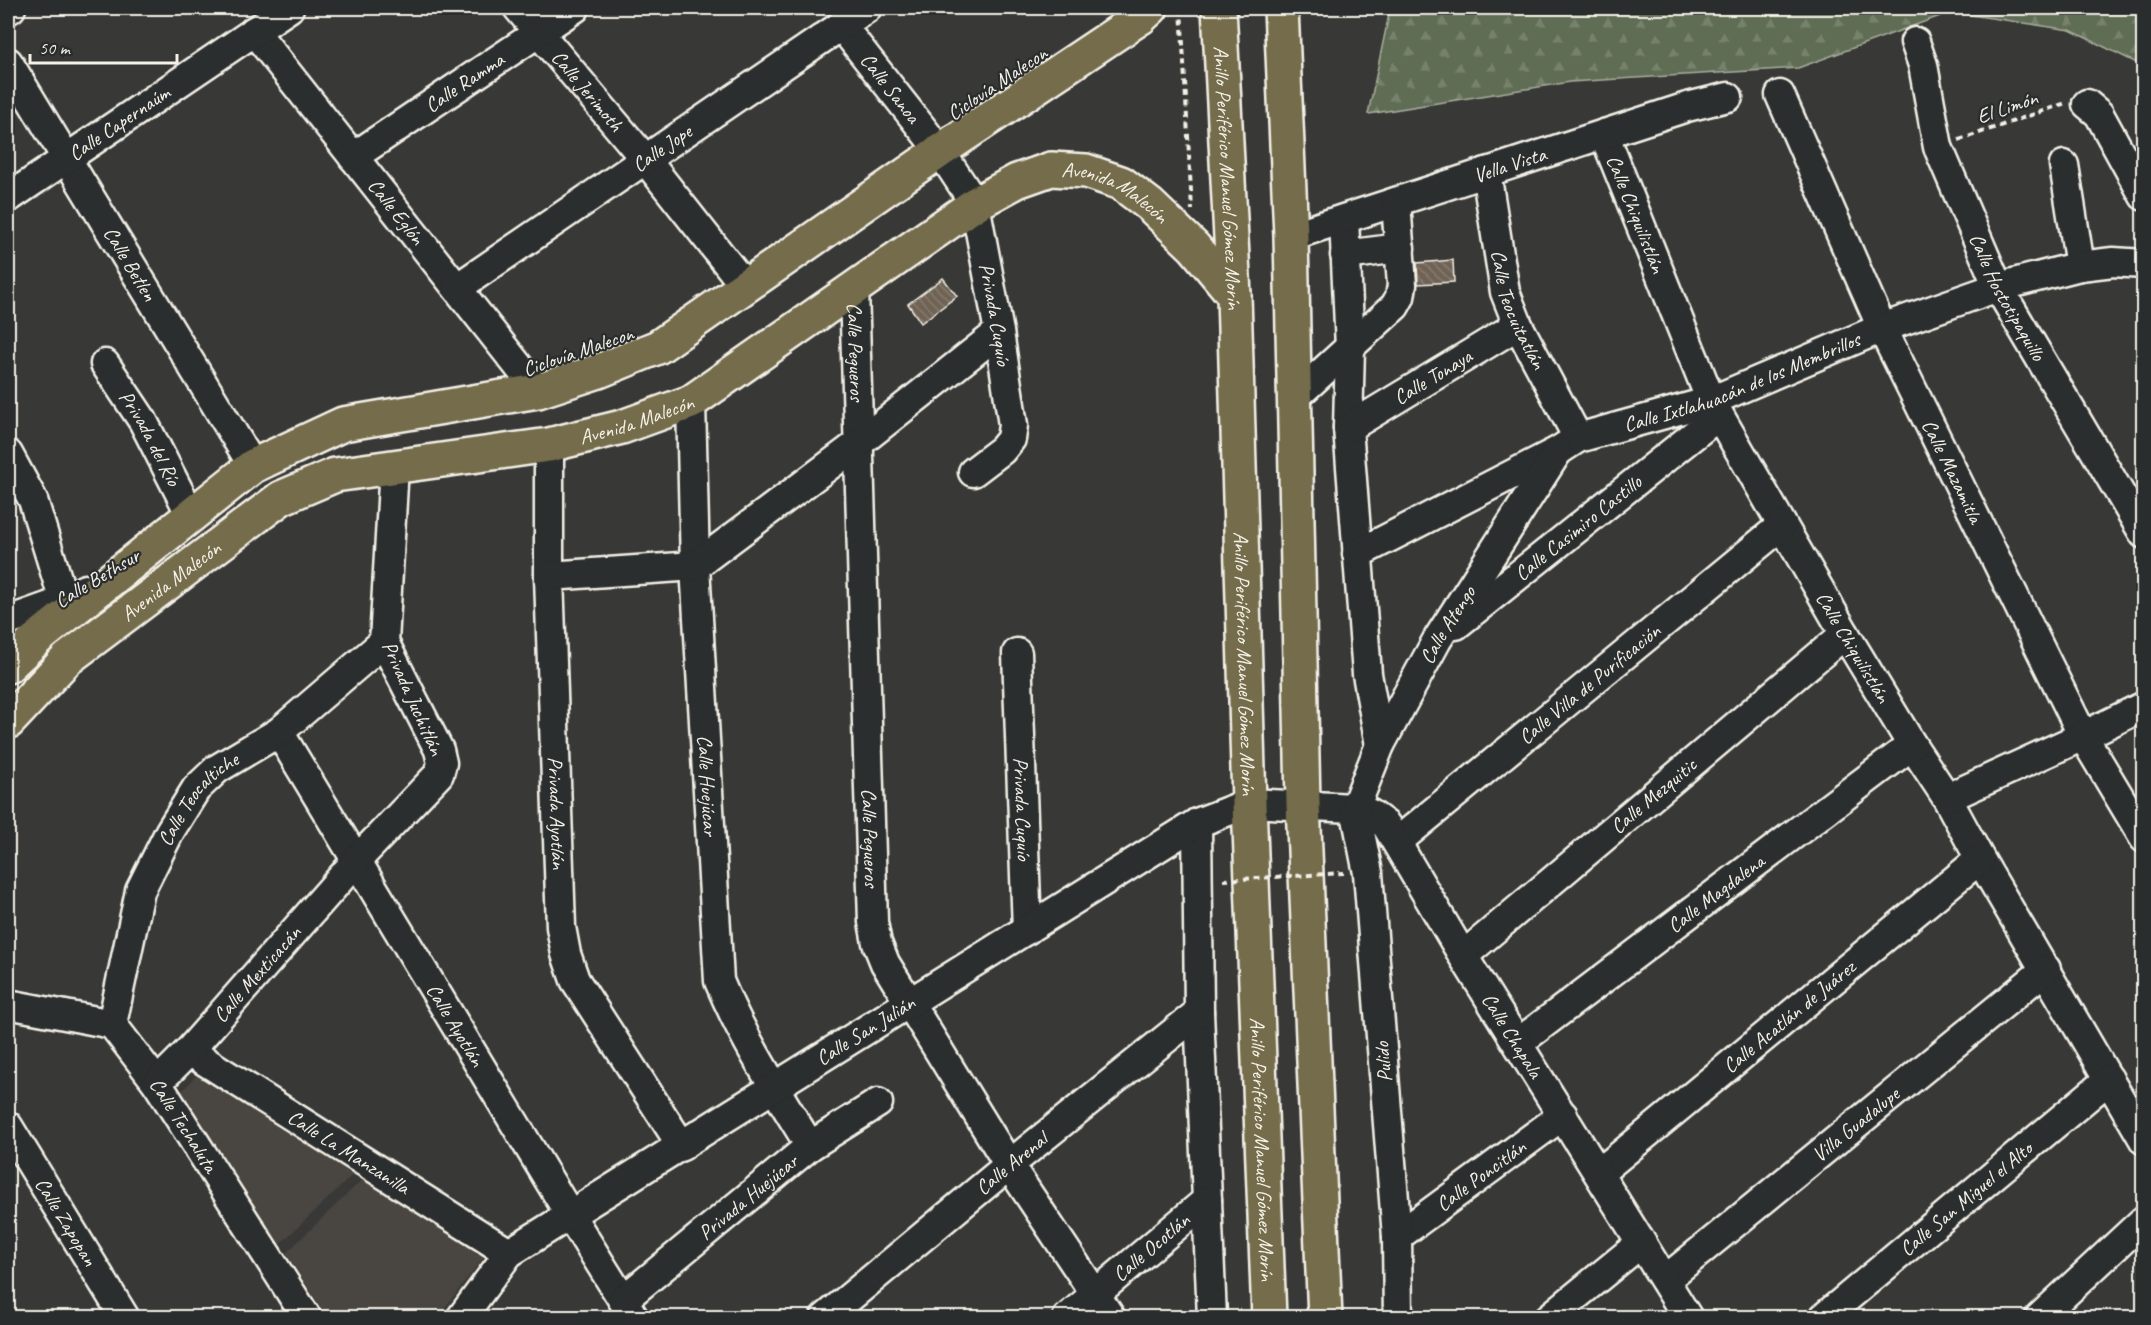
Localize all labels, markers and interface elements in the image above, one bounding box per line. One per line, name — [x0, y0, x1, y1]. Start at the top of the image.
scale bar — [30, 27, 177, 65]
text: 50 m — [39, 37, 72, 59]
street label: Ciclovía Malecon — [942, 39, 1053, 126]
street label: Calle Ramma — [420, 45, 510, 118]
street label: Calle Jerimoth — [546, 45, 629, 137]
street label: Anillo Periférico Manuel Gómez Morín — [1208, 45, 1247, 311]
street label: Calle Sanoa — [855, 48, 927, 130]
street label: Calle Capernaúm — [63, 78, 176, 166]
street label: El Limón — [1973, 84, 2041, 129]
street label: Calle Jope — [627, 117, 699, 178]
street label: Vella Vista — [1470, 140, 1551, 189]
street label: Calle Chiquilistlán — [1601, 151, 1672, 277]
street label: Avenida Malecón — [1061, 157, 1174, 229]
street label: Calle Eglón — [362, 173, 431, 250]
street label: Calle Betlen — [98, 222, 163, 306]
street label: Calle Hostotipaquillo — [1964, 229, 2052, 367]
street label: Calle Teocuitatlán — [1486, 248, 1552, 374]
street label: Privada Cuquío — [973, 261, 1017, 369]
street label: Calle Pegueros — [841, 302, 870, 404]
street label: Ciclovía Malecon — [519, 319, 638, 382]
street label: Calle Ixtlahuacán de los Membrillos — [1621, 325, 1865, 438]
street label: Calle Tonaya — [1389, 342, 1478, 410]
street label: Privada del Río — [113, 385, 188, 492]
street label: Avenida Malecón — [577, 389, 698, 450]
street label: Calle Mazamitla — [1916, 415, 1990, 530]
street label: Calle Casimiro Castillo — [1509, 468, 1648, 586]
street label: Anillo Periférico Manuel Gómez Morín — [1228, 531, 1262, 796]
street label: Avenida Malecón — [115, 535, 226, 627]
street label: Calle Bethsur — [50, 542, 146, 614]
street label: Calle Atengo — [1414, 580, 1482, 668]
street label: Calle Chiquilistlán — [1810, 587, 1897, 708]
street label: Calle Villa de Purificación — [1513, 617, 1666, 750]
street label: Privada Juchitlán — [376, 637, 450, 760]
street label: Calle Huejúcar — [692, 734, 724, 838]
street label: Calle Teocaltiche — [152, 745, 245, 850]
street label: Calle Mezquitic — [1605, 751, 1703, 839]
street label: Privada Ayotlán — [542, 756, 572, 870]
street label: Privada Cuquío — [1008, 757, 1038, 863]
street label: Calle Pegueros — [856, 788, 885, 889]
street label: Calle Magdalena — [1662, 847, 1772, 939]
street label: Calle Mexticacán — [207, 920, 307, 1028]
street label: Calle Acatlán de Juárez — [1717, 953, 1862, 1079]
street label: Calle Ayotlán — [421, 979, 491, 1072]
street label: Calle Chapala — [1476, 988, 1549, 1084]
street label: Calle San Julián — [811, 989, 920, 1071]
street label: Anillo Periférico Manuel Gómez Morín — [1244, 1017, 1281, 1282]
street label: Pulido — [1368, 1039, 1398, 1083]
street label: Calle Techaluta — [144, 1073, 225, 1179]
street label: Villa Guadalupe — [1807, 1080, 1906, 1168]
street label: Calle La Manzanilla — [283, 1104, 416, 1201]
street label: Calle Arenal — [970, 1124, 1055, 1201]
street label: Calle Poncitlán — [1431, 1133, 1531, 1217]
street label: Calle San Miguel el Alto — [1894, 1134, 2039, 1262]
street label: Privada Huejúcar — [693, 1147, 804, 1246]
street label: Calle Zapopan — [29, 1173, 103, 1271]
street label: Calle Ocotlán — [1107, 1207, 1195, 1287]

